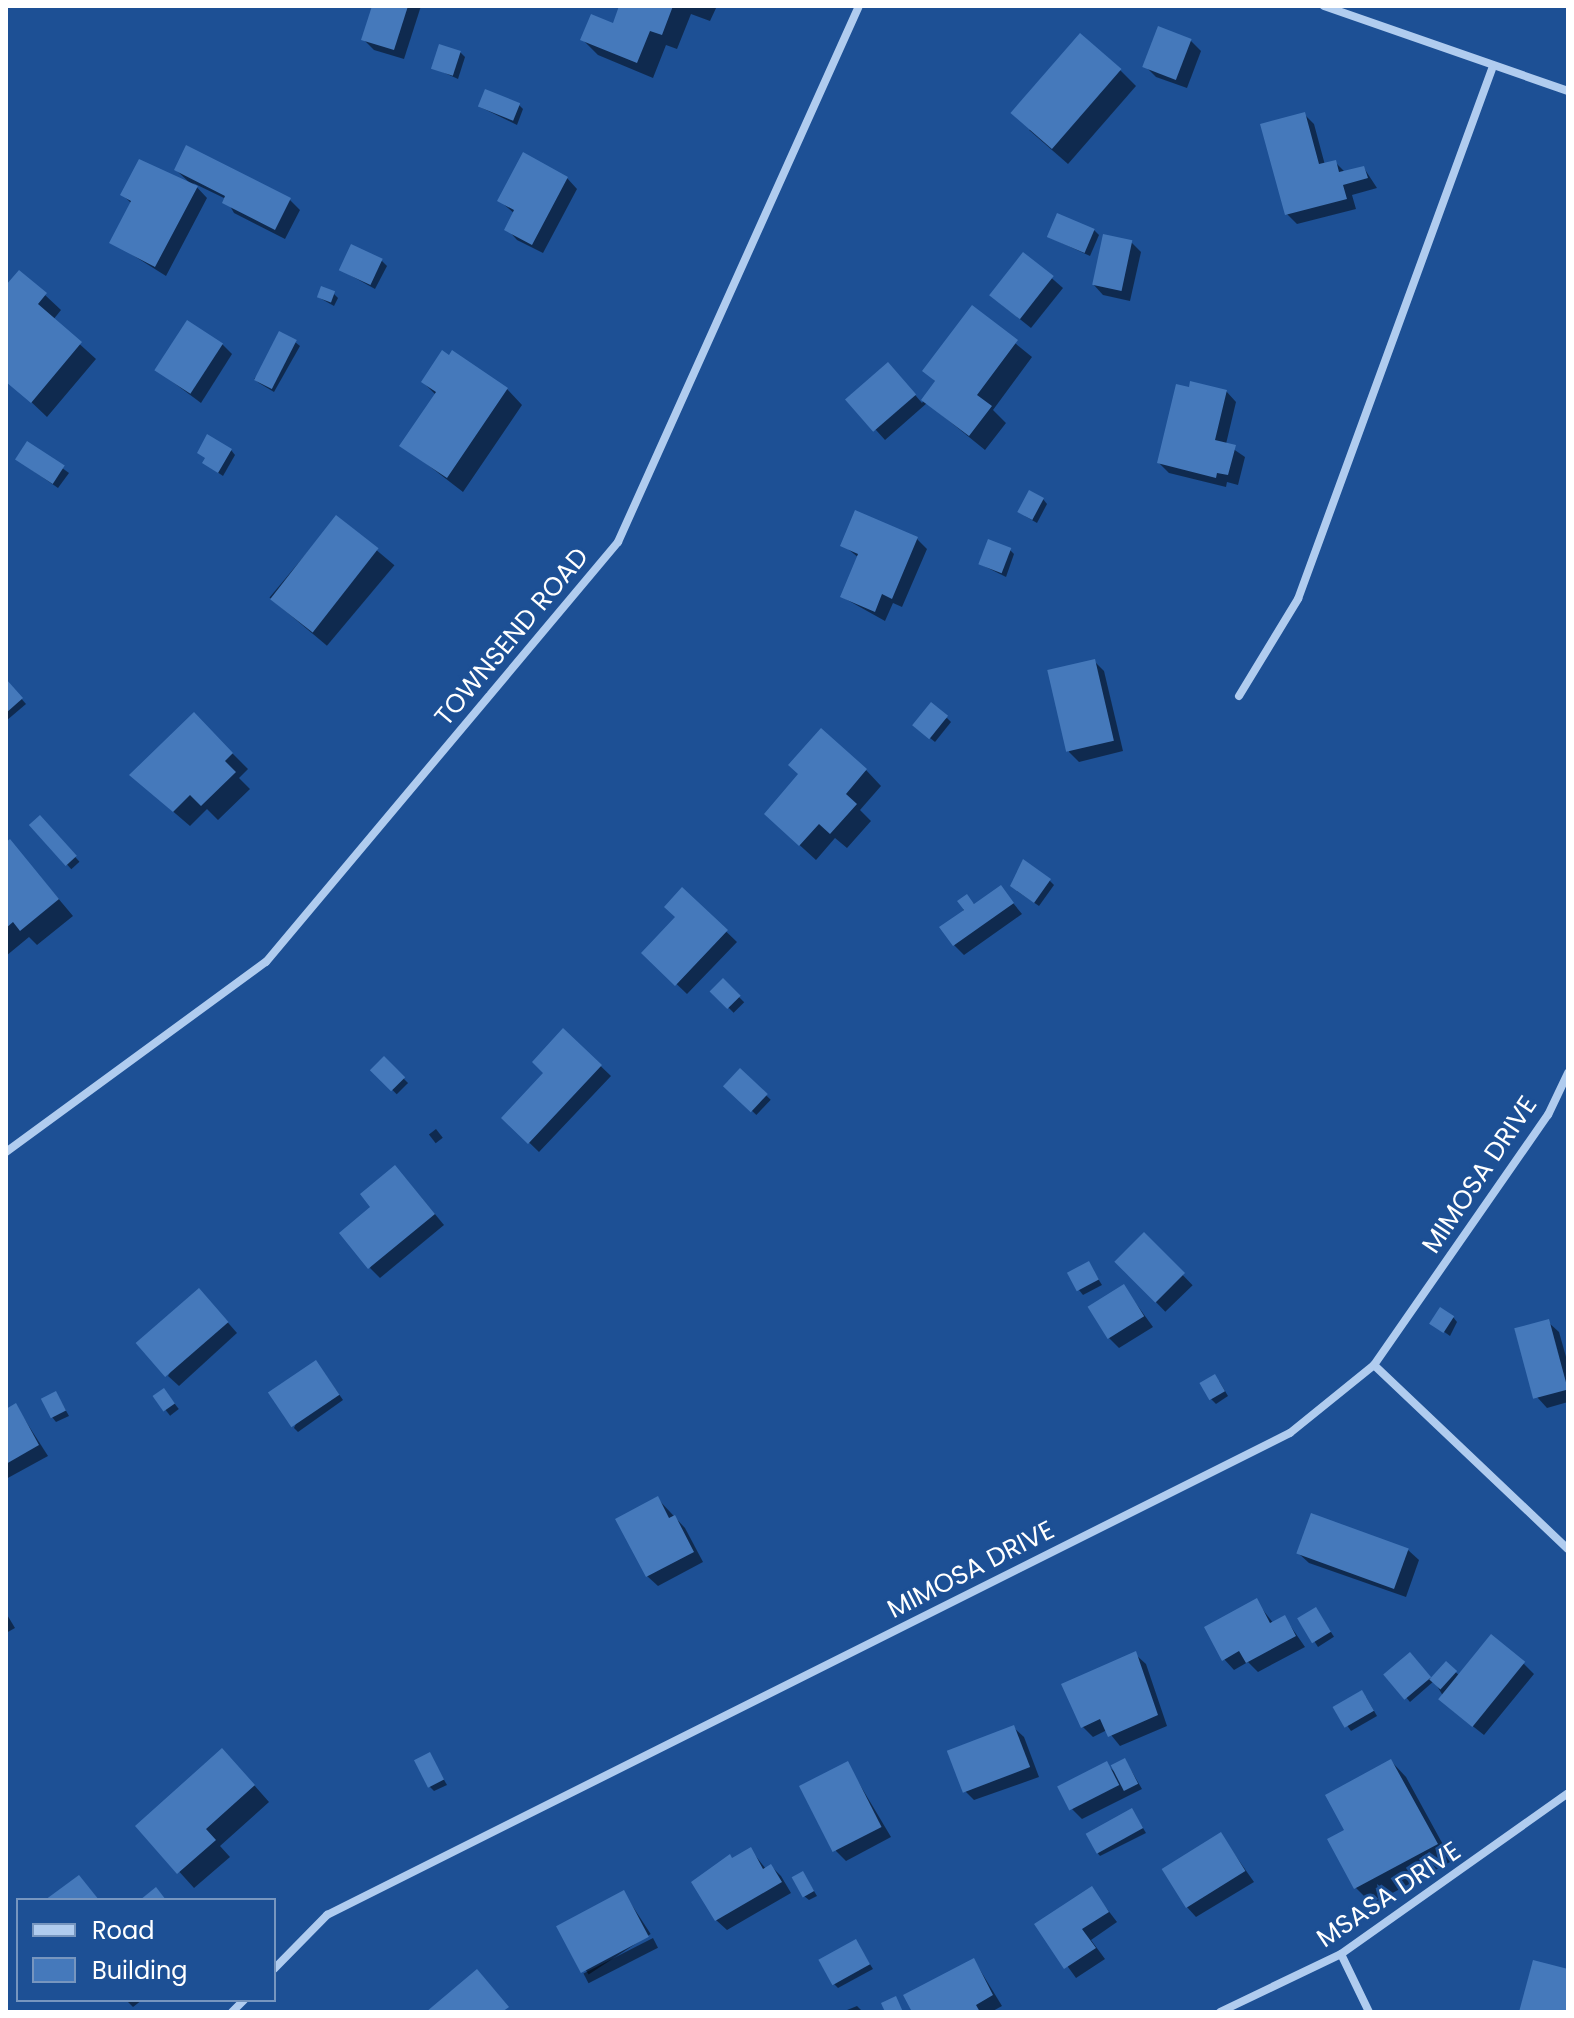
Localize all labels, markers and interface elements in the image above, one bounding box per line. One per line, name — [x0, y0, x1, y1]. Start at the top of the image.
street label: TOWNSEND ROAD — [429, 542, 595, 732]
street label: MIMOSA DRIVE — [1416, 1090, 1544, 1260]
street label: MIMOSA DRIVE — [882, 1515, 1060, 1625]
street label: MSASA DRIVE — [1311, 1836, 1467, 1954]
legend — [16, 1898, 276, 2002]
text: Road — [92, 1914, 154, 1947]
text: Building — [92, 1954, 188, 1987]

